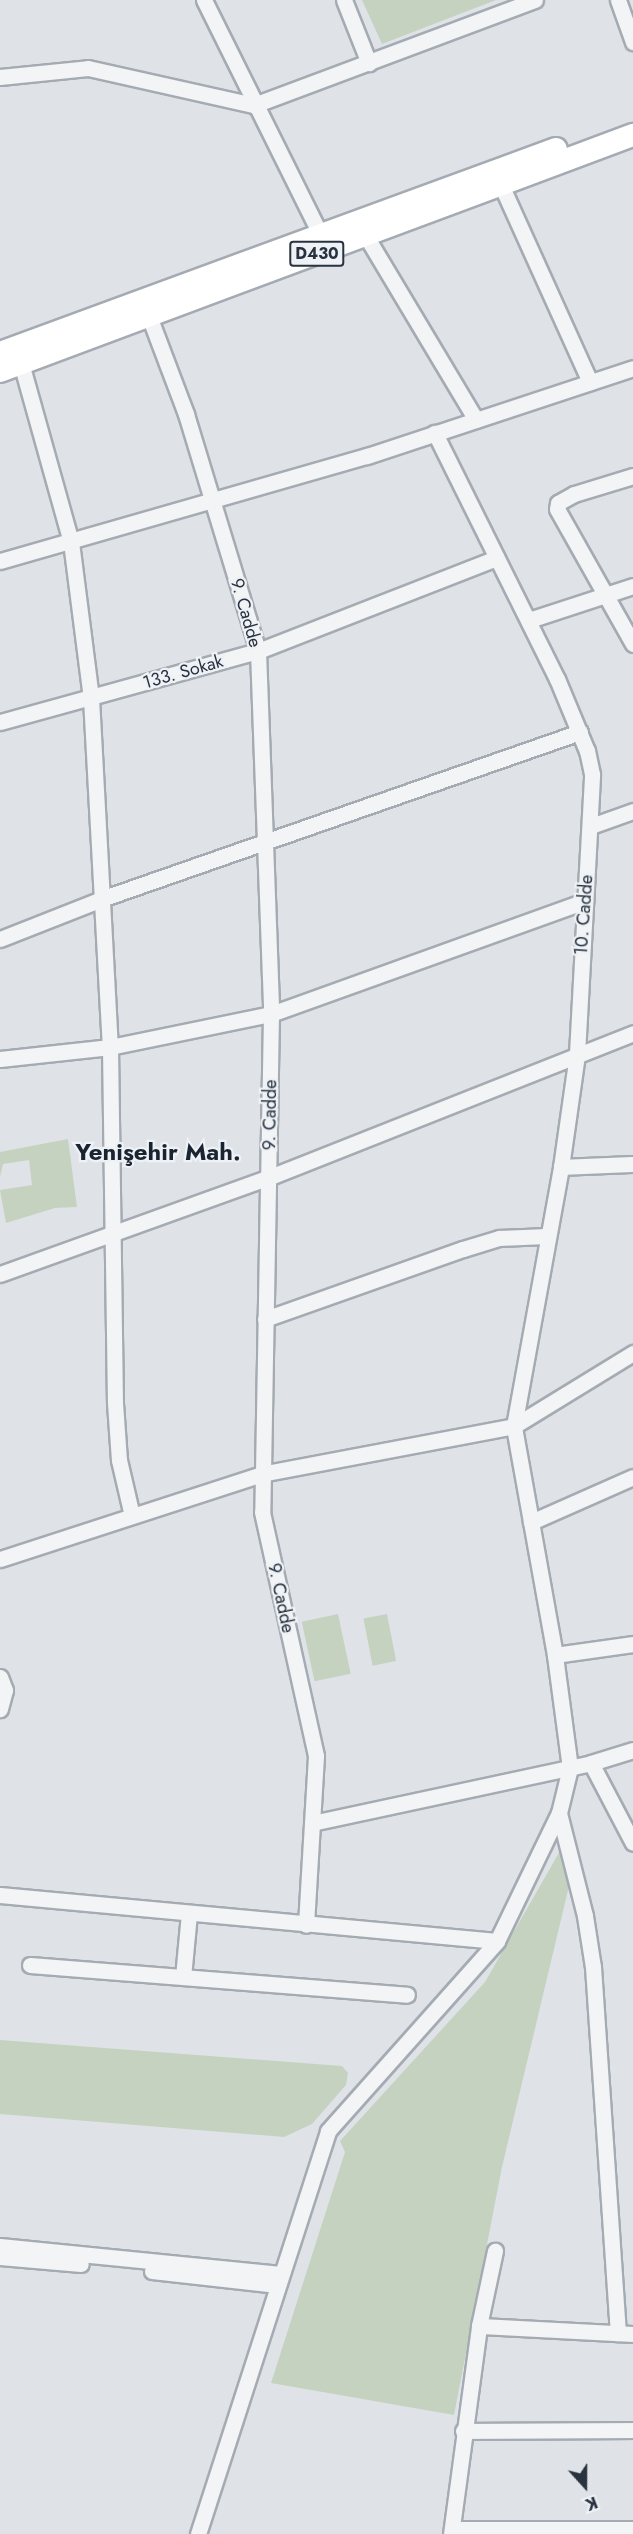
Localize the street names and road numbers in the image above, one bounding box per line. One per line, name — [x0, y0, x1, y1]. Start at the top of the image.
road number: D430 — [288, 241, 346, 267]
street label: 9. Cadde — [226, 576, 266, 650]
street label: 133. Sokak — [140, 650, 226, 694]
street label: 10. Cadde — [570, 874, 598, 956]
street label: 9. Cadde — [259, 1079, 281, 1151]
street label: 9. Cadde — [263, 1561, 299, 1635]

